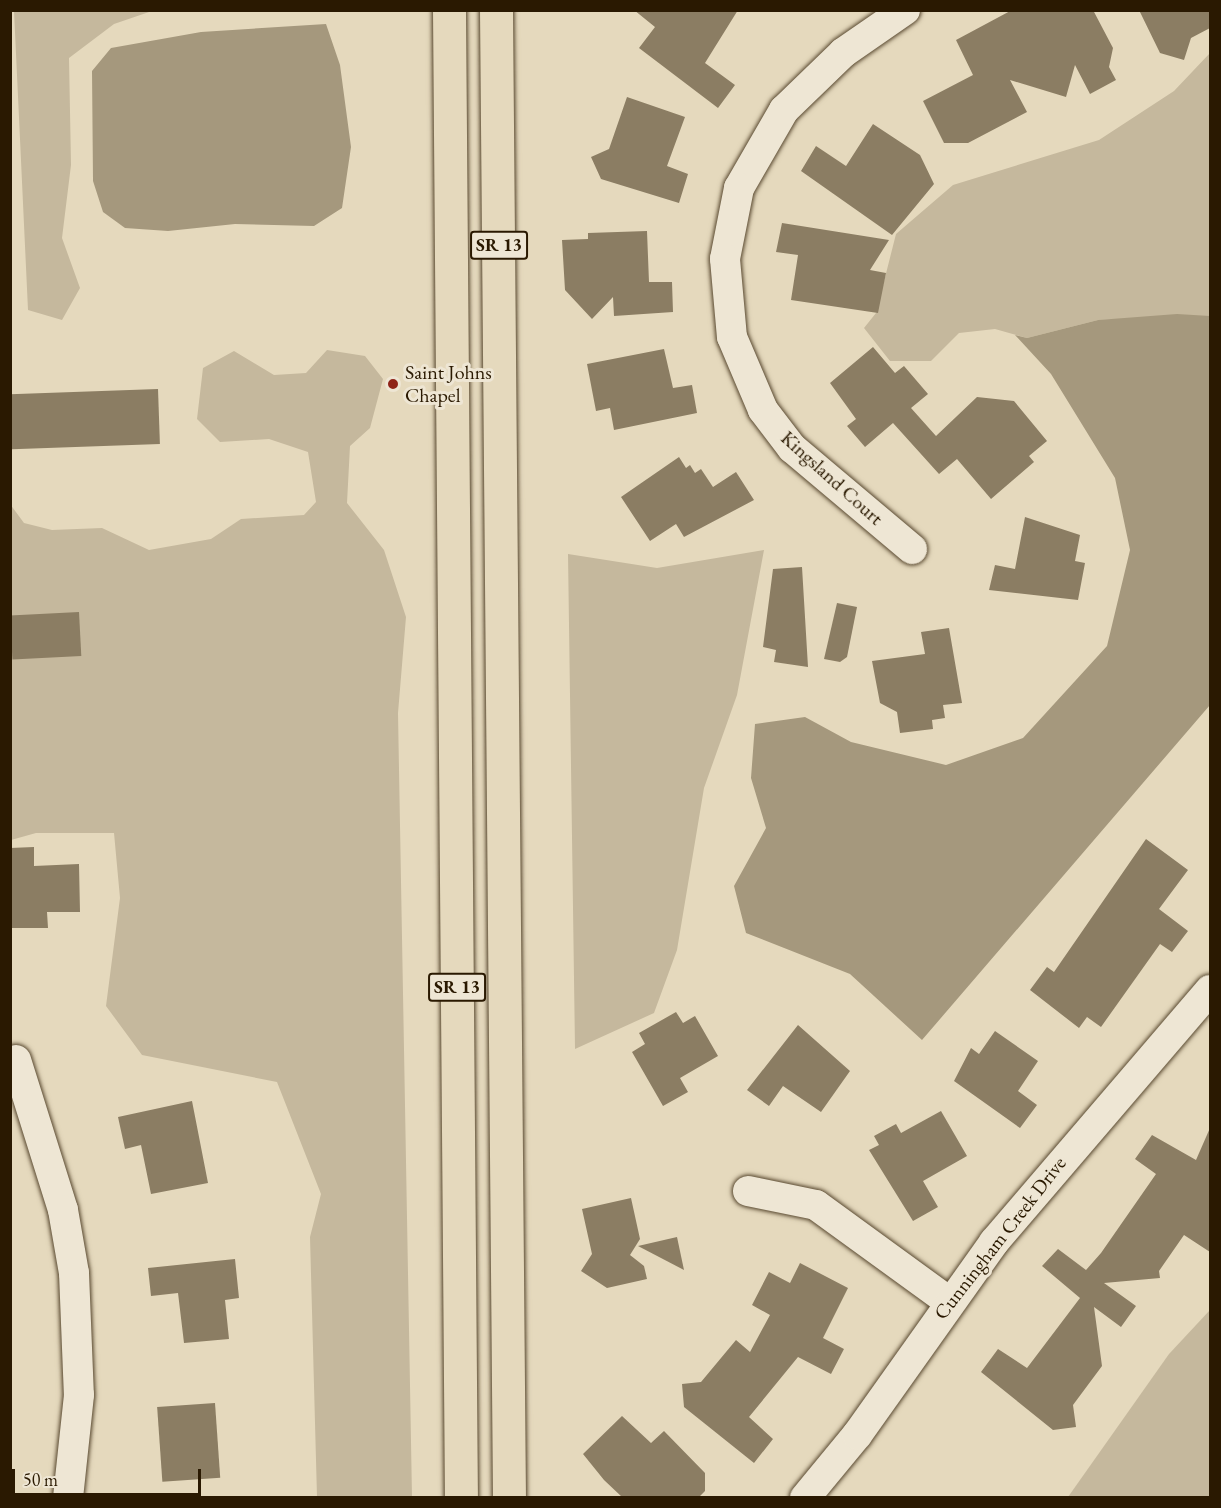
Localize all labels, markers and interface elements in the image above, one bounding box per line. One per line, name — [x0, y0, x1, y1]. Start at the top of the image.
road number: SR 13 — [469, 230, 529, 260]
place label: Saint Johns Chapel — [405, 360, 492, 407]
marker: Saint Johns Chapel — [386, 377, 400, 391]
street label: Kingsland Court — [776, 426, 888, 530]
road number: SR 13 — [427, 972, 487, 1002]
street label: Cunningham Creek Drive — [929, 1152, 1071, 1324]
scale bar — [15, 1457, 204, 1495]
text: 50 m — [23, 1468, 58, 1491]

